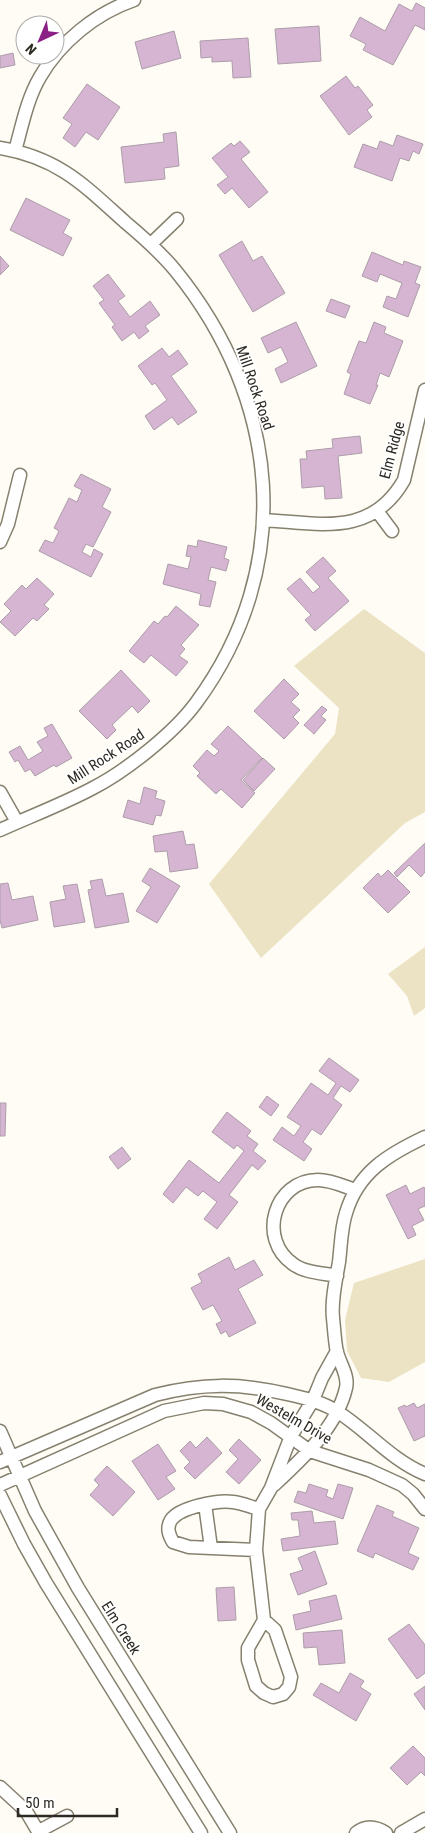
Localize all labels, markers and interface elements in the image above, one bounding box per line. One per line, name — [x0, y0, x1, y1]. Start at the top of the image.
north arrow — [15, 15, 65, 65]
text: N — [22, 41, 40, 58]
street label: Mill Rock Road — [232, 344, 278, 432]
street label: Elm Ridge — [376, 419, 408, 481]
street label: Mill Rock Road — [64, 726, 148, 788]
street label: Westelm Drive — [253, 1390, 335, 1448]
street label: Elm Creek — [98, 1598, 144, 1658]
scale bar — [18, 1786, 116, 1818]
text: 50 m — [25, 1794, 55, 1812]

